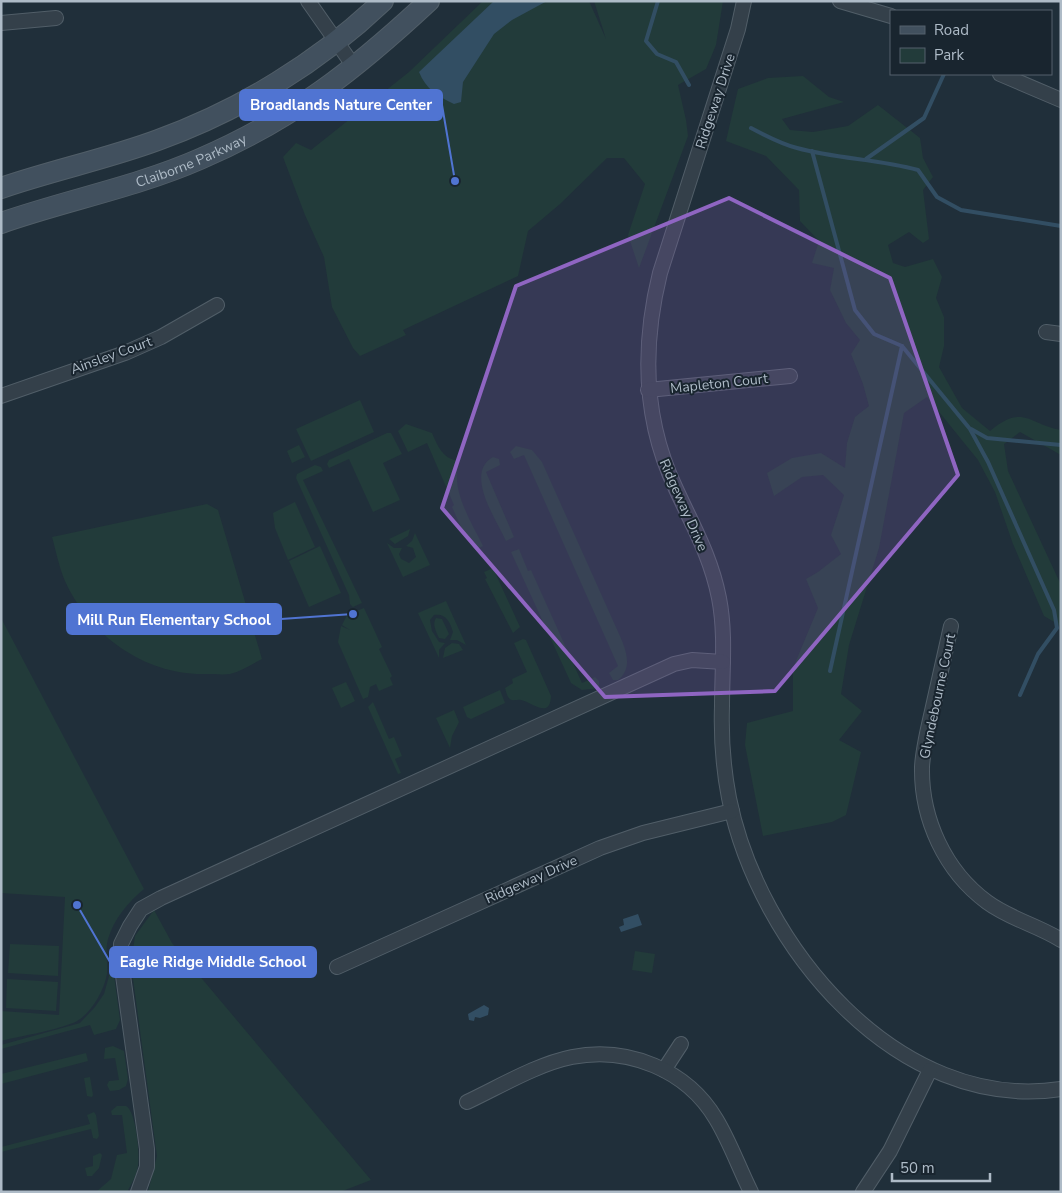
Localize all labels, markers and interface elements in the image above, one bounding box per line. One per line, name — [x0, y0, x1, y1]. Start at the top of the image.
legend — [890, 10, 1052, 75]
text: Road — [934, 20, 969, 40]
text: Park — [934, 45, 964, 65]
street label: Ridgeway Drive — [691, 51, 740, 151]
callout: Broadlands Nature Center — [240, 90, 442, 120]
text: Broadlands Nature Center — [250, 95, 432, 115]
street label: Claiborne Parkway — [133, 129, 251, 192]
street label: Ainsley Court — [68, 332, 155, 379]
street label: Mapleton Court — [669, 369, 769, 398]
street label: Ridgeway Drive — [655, 456, 712, 554]
callout: Mill Run Elementary School — [67, 604, 281, 634]
text: Mill Run Elementary School — [77, 610, 271, 630]
street label: Glyndebourne Court — [915, 632, 960, 760]
street label: Ridgeway Drive — [482, 851, 580, 908]
callout: Eagle Ridge Middle School — [110, 947, 316, 977]
text: Eagle Ridge Middle School — [120, 952, 306, 972]
scale bar — [892, 1150, 990, 1182]
text: 50 m — [900, 1158, 935, 1178]

